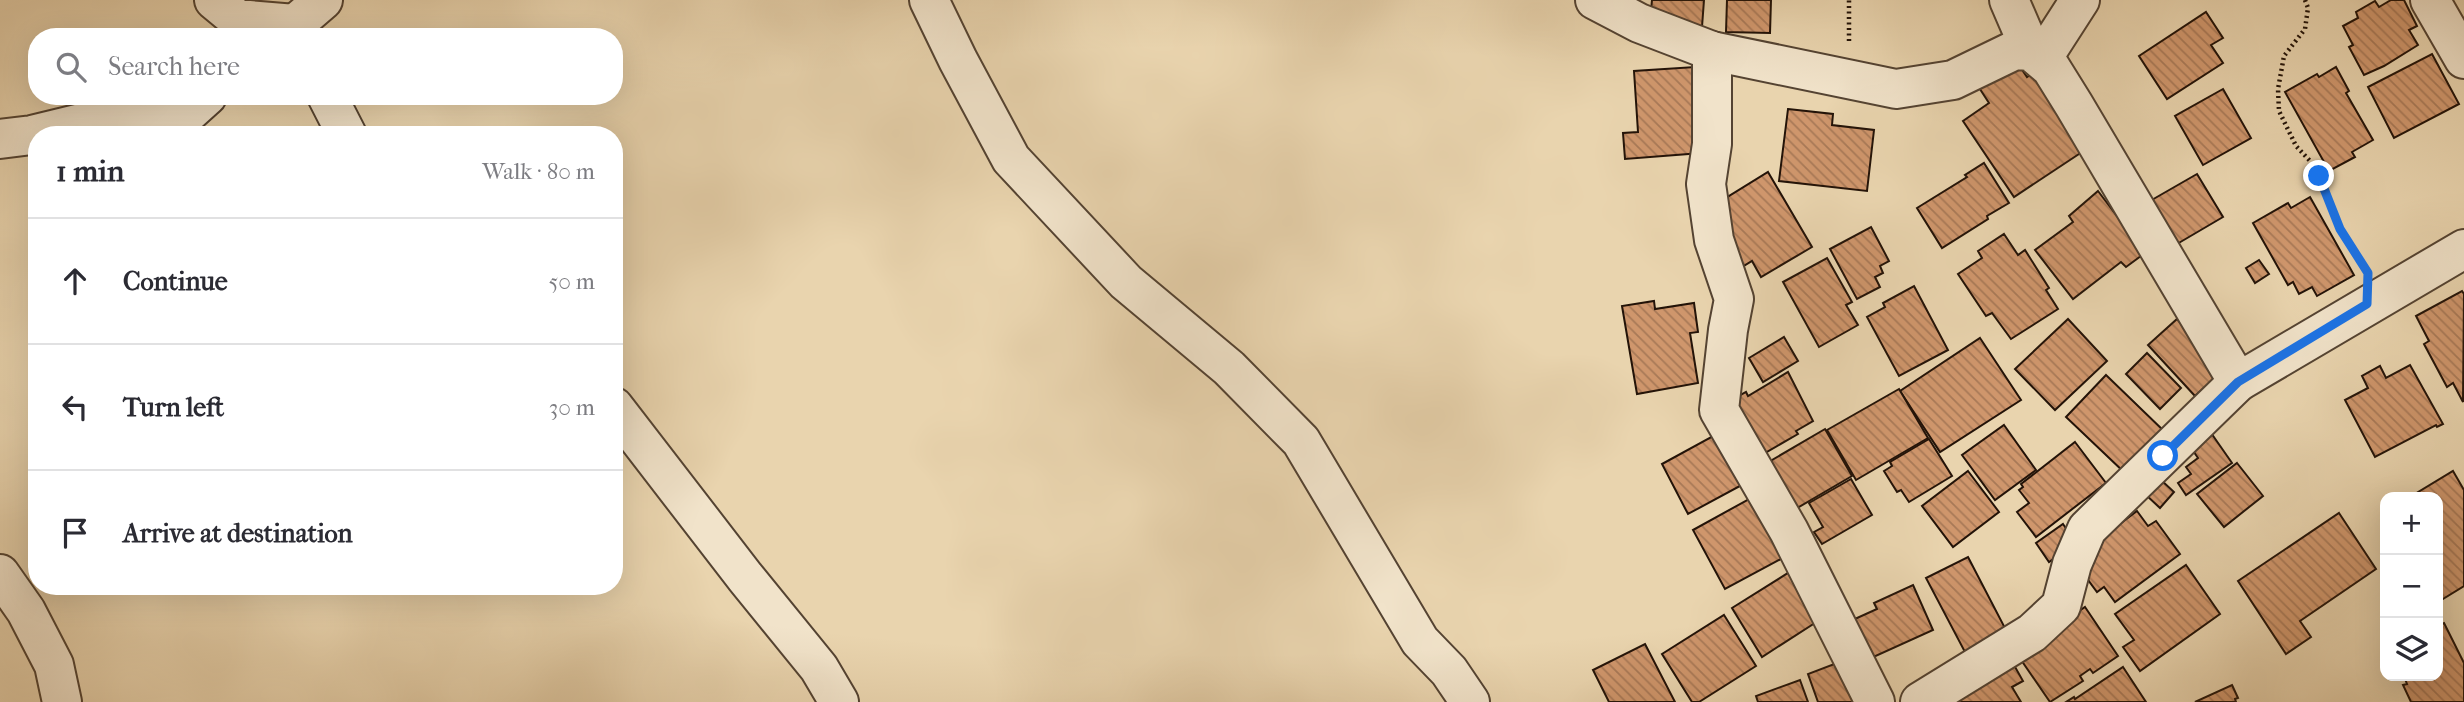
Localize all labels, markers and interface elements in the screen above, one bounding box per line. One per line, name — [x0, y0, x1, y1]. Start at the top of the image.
search box — [28, 28, 623, 105]
icon: search — [52, 48, 90, 86]
text: Search here — [108, 51, 240, 82]
text: 1 min — [56, 154, 124, 189]
text: Walk · 80 m — [482, 158, 595, 185]
route end — [2303, 160, 2334, 191]
icon: ahead — [56, 262, 94, 300]
text: Continue — [123, 266, 228, 297]
text: 50 m — [548, 268, 595, 295]
icon: left — [56, 388, 94, 426]
text: Turn left — [123, 392, 224, 423]
text: 30 m — [549, 394, 595, 421]
route start — [2147, 440, 2178, 471]
map controls — [2380, 492, 2443, 681]
button: + — [2380, 492, 2443, 555]
icon: arrive — [56, 514, 94, 552]
text: Arrive at destination — [123, 518, 353, 549]
button: − — [2380, 555, 2443, 618]
button: layers — [2380, 618, 2443, 681]

